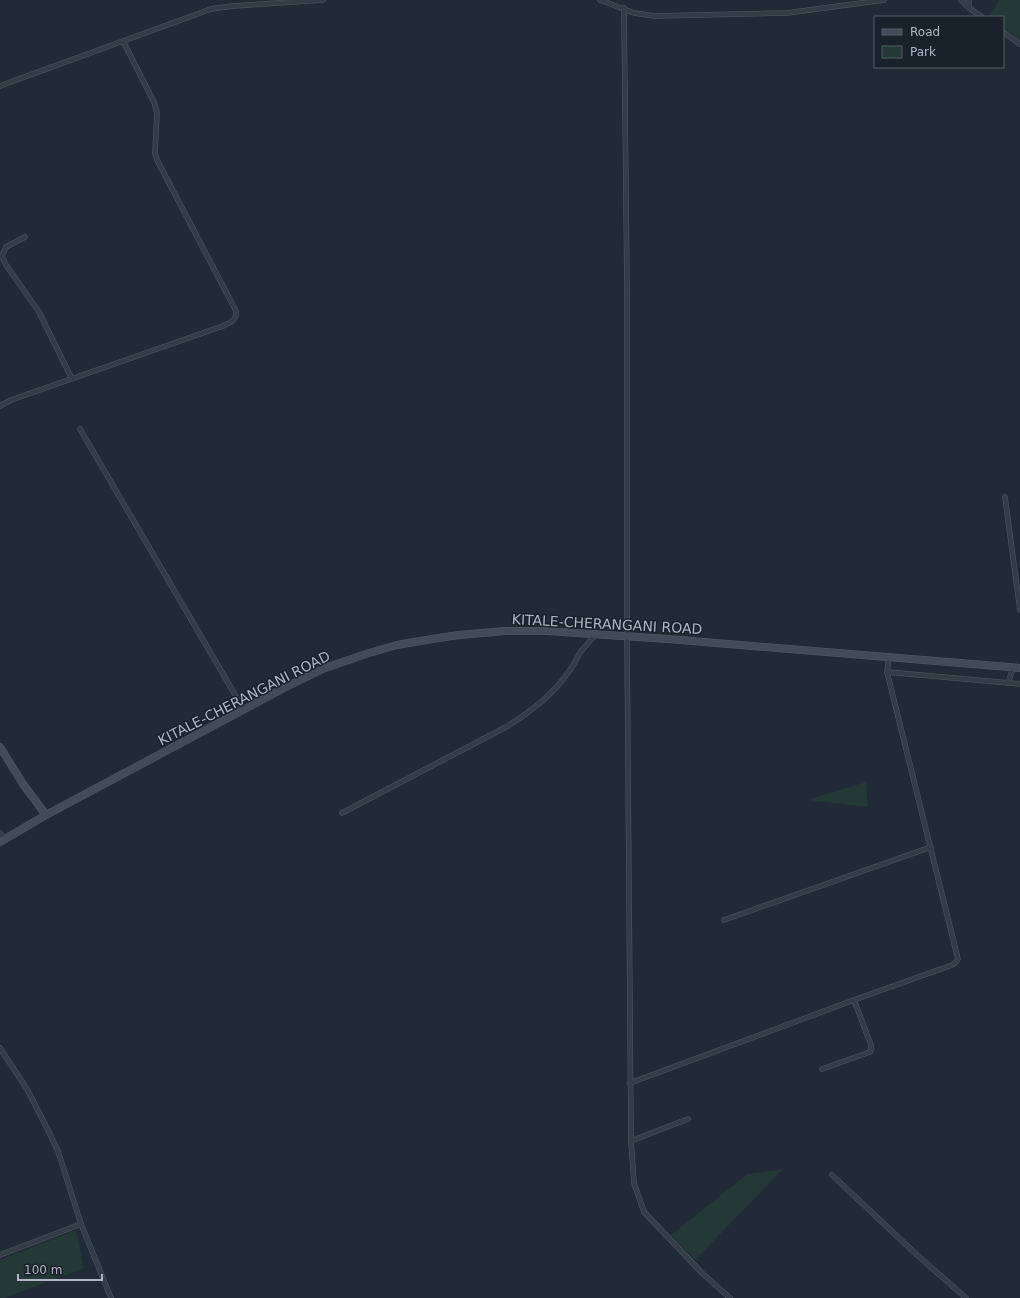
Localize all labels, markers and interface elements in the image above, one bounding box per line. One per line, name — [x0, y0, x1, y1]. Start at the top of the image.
legend — [874, 16, 1004, 68]
text: Road — [910, 25, 940, 39]
text: Park — [910, 45, 936, 59]
street label: KITALE-CHERANGANI ROAD — [511, 611, 703, 637]
street label: KITALE-CHERANGANI ROAD — [155, 648, 333, 748]
scale bar — [18, 1256, 102, 1282]
text: 100 m — [24, 1263, 62, 1277]

